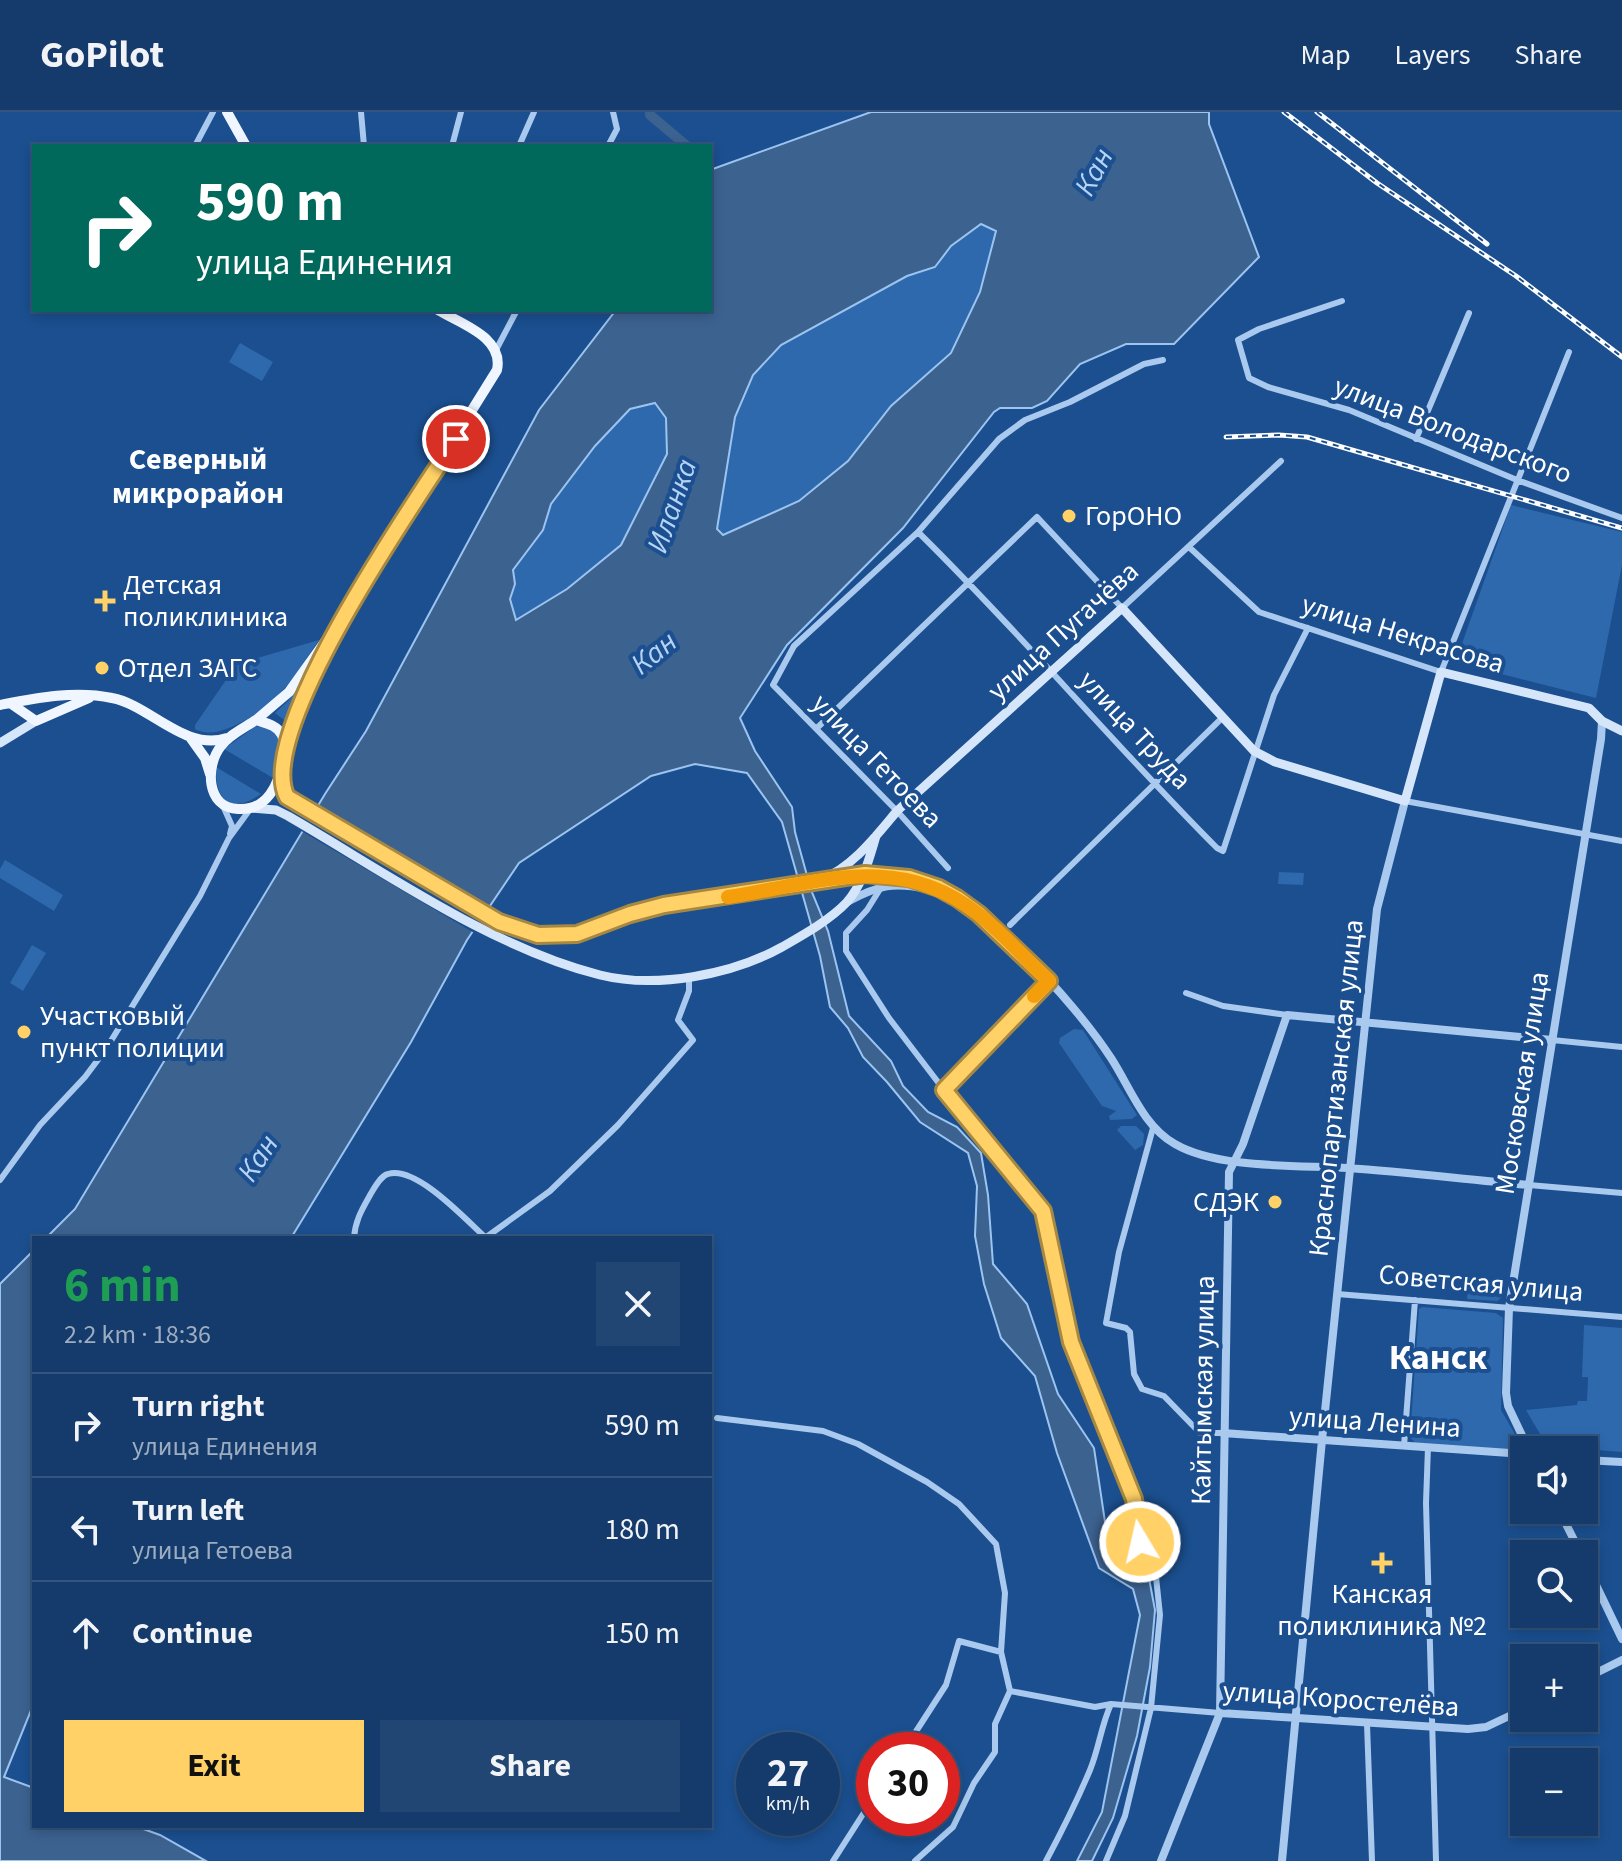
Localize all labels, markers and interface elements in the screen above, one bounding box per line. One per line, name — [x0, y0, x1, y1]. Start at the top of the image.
text: GoPilot — [40, 28, 164, 82]
text: Map — [1300, 35, 1350, 75]
text: Layers — [1394, 35, 1470, 75]
text: Share — [1514, 35, 1582, 75]
water label: Кан — [1064, 140, 1124, 204]
text: 590 m — [196, 163, 344, 242]
icon: right — [64, 176, 168, 280]
text: улица Единения — [196, 237, 453, 288]
street label: улица Володарского — [1328, 366, 1578, 494]
pin — [422, 405, 490, 473]
icon: arrive — [434, 417, 478, 461]
district label: Северный микрорайон — [112, 438, 284, 515]
water label: Иланка — [636, 453, 708, 559]
place label: ГорОНО — [1085, 496, 1182, 536]
marker: ГорОНО — [1060, 507, 1078, 525]
street label: улица Пугачёва — [979, 552, 1147, 710]
place label: Детская поликлиника — [123, 565, 288, 637]
street label: улица Некрасова — [1297, 584, 1509, 684]
marker: Детская поликлиника — [94, 590, 116, 612]
water label: Кан — [622, 621, 686, 685]
place label: Отдел ЗАГС — [118, 648, 258, 688]
marker: Отдел ЗАГС — [93, 659, 111, 677]
street label: улица Труда — [1069, 661, 1201, 799]
street label: улица Гетоева — [802, 685, 952, 837]
street label: Краснопартизанская улица — [1298, 917, 1374, 1259]
street label: Московская улица — [1485, 969, 1559, 1197]
place label: Участковый пункт полиции — [40, 996, 225, 1068]
marker: Участковый пункт полиции — [15, 1023, 33, 1041]
water label: Кан — [227, 1126, 289, 1190]
place label: СДЭК — [1193, 1182, 1260, 1222]
marker: СДЭК — [1266, 1193, 1284, 1211]
text: 6 min — [64, 1252, 181, 1320]
street label: Советская улица — [1377, 1254, 1585, 1312]
button: close — [596, 1262, 680, 1346]
street label: Кайтымская улица — [1181, 1275, 1225, 1505]
text: 2.2 km · 18:36 — [64, 1316, 211, 1353]
district label: Канск — [1389, 1332, 1488, 1383]
text: Turn right — [132, 1385, 264, 1428]
street label: улица Ленина — [1288, 1396, 1462, 1448]
icon: right — [64, 1403, 108, 1447]
text: 590 m — [604, 1404, 680, 1447]
text: улица Единения — [132, 1428, 318, 1465]
map controls — [1510, 1436, 1598, 1836]
button: sound — [1510, 1436, 1598, 1524]
text: Turn left — [132, 1489, 244, 1532]
position arrow — [1098, 1500, 1182, 1584]
icon: left — [64, 1507, 108, 1551]
text: 180 m — [604, 1508, 680, 1551]
text: улица Гетоева — [132, 1532, 293, 1569]
button: search — [1510, 1540, 1598, 1628]
marker: Канская поликлиника №2 — [1371, 1552, 1393, 1574]
place label: Канская поликлиника №2 — [1277, 1574, 1487, 1646]
icon: ahead — [64, 1611, 108, 1655]
text: Continue — [132, 1612, 253, 1655]
text: 150 m — [604, 1612, 680, 1655]
button: + — [1510, 1644, 1598, 1732]
street label: улица Коростелёва — [1221, 1671, 1461, 1727]
button: Exit — [64, 1720, 364, 1812]
button: Share — [380, 1720, 680, 1812]
speed limit sign: 30 — [856, 1732, 960, 1836]
text: 27 — [767, 1745, 809, 1802]
button: − — [1510, 1748, 1598, 1836]
text: km/h — [766, 1790, 810, 1818]

